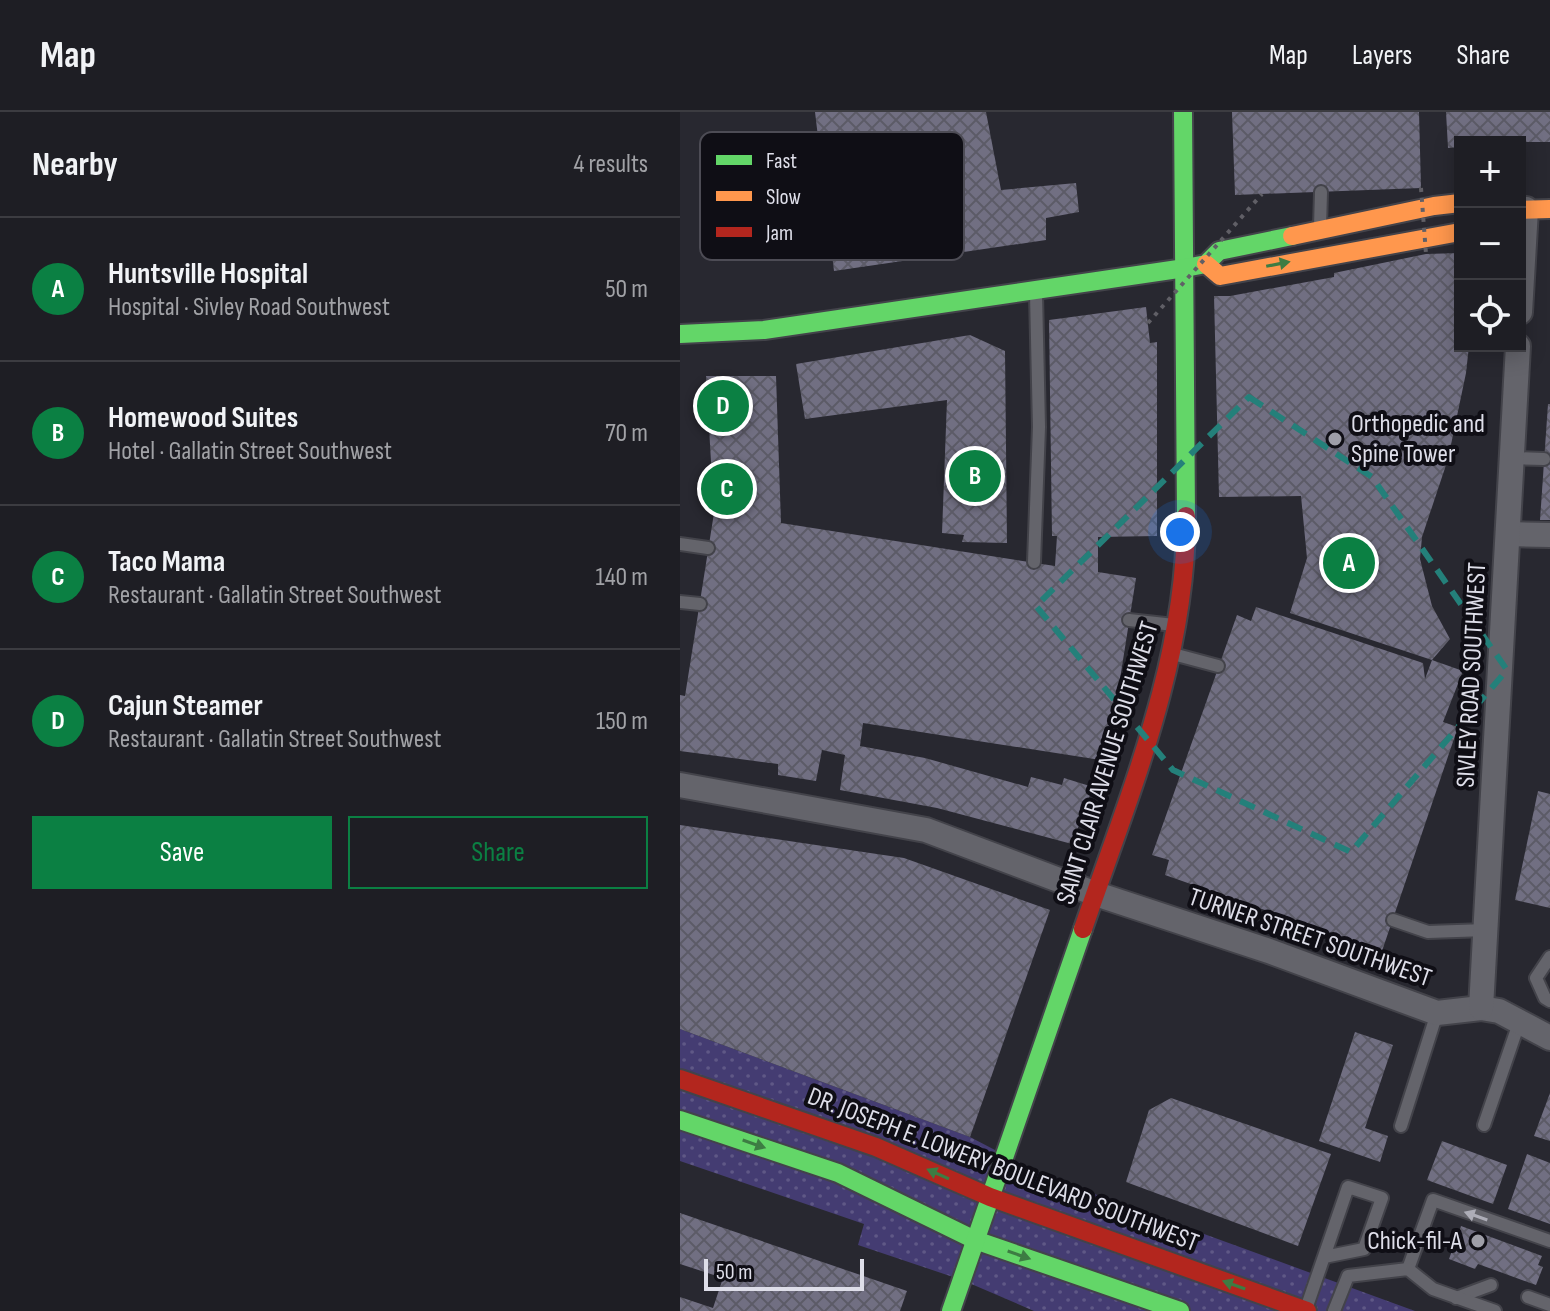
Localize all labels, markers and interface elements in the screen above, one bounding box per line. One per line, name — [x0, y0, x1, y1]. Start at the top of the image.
text: Map — [40, 33, 96, 78]
text: Map — [1269, 39, 1308, 72]
text: Layers — [1352, 39, 1412, 72]
text: Share — [1456, 39, 1510, 72]
legend — [700, 132, 964, 260]
map controls — [1454, 136, 1526, 352]
button: + — [1454, 136, 1526, 208]
text: Nearby — [32, 144, 118, 185]
text: Fast — [766, 148, 797, 175]
text: 4 results — [573, 149, 648, 180]
text: Slow — [766, 184, 801, 211]
button: − — [1454, 208, 1526, 280]
text: Jam — [765, 220, 793, 247]
text: Huntsville Hospital — [108, 256, 308, 292]
one-way arrow — [1266, 258, 1291, 270]
text: A — [52, 274, 64, 305]
text: 50 m — [605, 274, 648, 305]
button: locate — [1454, 280, 1526, 352]
text: Hospital · Sivley Road Southwest — [108, 292, 390, 323]
pin: D — [697, 376, 749, 436]
text: Homewood Suites — [108, 400, 298, 436]
place label: Orthopedic and Spine Tower — [1351, 409, 1485, 470]
text: B — [52, 418, 64, 449]
text: 70 m — [605, 418, 648, 449]
marker: Orthopedic and Spine Tower — [1326, 430, 1344, 448]
text: Hotel · Gallatin Street Southwest — [108, 436, 392, 467]
pin: B — [949, 446, 1001, 506]
pin: C — [701, 459, 753, 519]
your location — [1160, 512, 1200, 552]
pin: A — [1323, 533, 1375, 593]
text: Taco Mama — [108, 544, 225, 580]
text: C — [51, 562, 65, 593]
text: 140 m — [596, 562, 648, 593]
street label: SIVLEY ROAD SOUTHWEST — [1451, 562, 1493, 788]
text: Restaurant · Gallatin Street Southwest — [108, 580, 442, 611]
street label: SAINT CLAIR AVENUE SOUTHWEST — [1050, 618, 1166, 908]
text: Cajun Steamer — [108, 688, 263, 724]
text: D — [51, 706, 65, 737]
text: 150 m — [596, 706, 648, 737]
text: Restaurant · Gallatin Street Southwest — [108, 724, 442, 755]
button: Save — [32, 816, 332, 889]
button: Share — [348, 816, 648, 889]
street label: TURNER STREET SOUTHWEST — [1184, 882, 1436, 994]
street label: DR. JOSEPH E. LOWERY BOULEVARD SOUTHWEST — [803, 1081, 1203, 1259]
one-way arrow — [743, 1138, 767, 1150]
one-way arrow — [926, 1167, 950, 1181]
one-way arrow — [1464, 1209, 1488, 1221]
place label: Chick-fil-A — [1367, 1226, 1463, 1257]
marker: Chick-fil-A — [1469, 1232, 1487, 1250]
one-way arrow — [1008, 1250, 1032, 1262]
scale bar — [704, 1255, 864, 1291]
text: 50 m — [716, 1259, 752, 1286]
one-way arrow — [1222, 1278, 1246, 1290]

